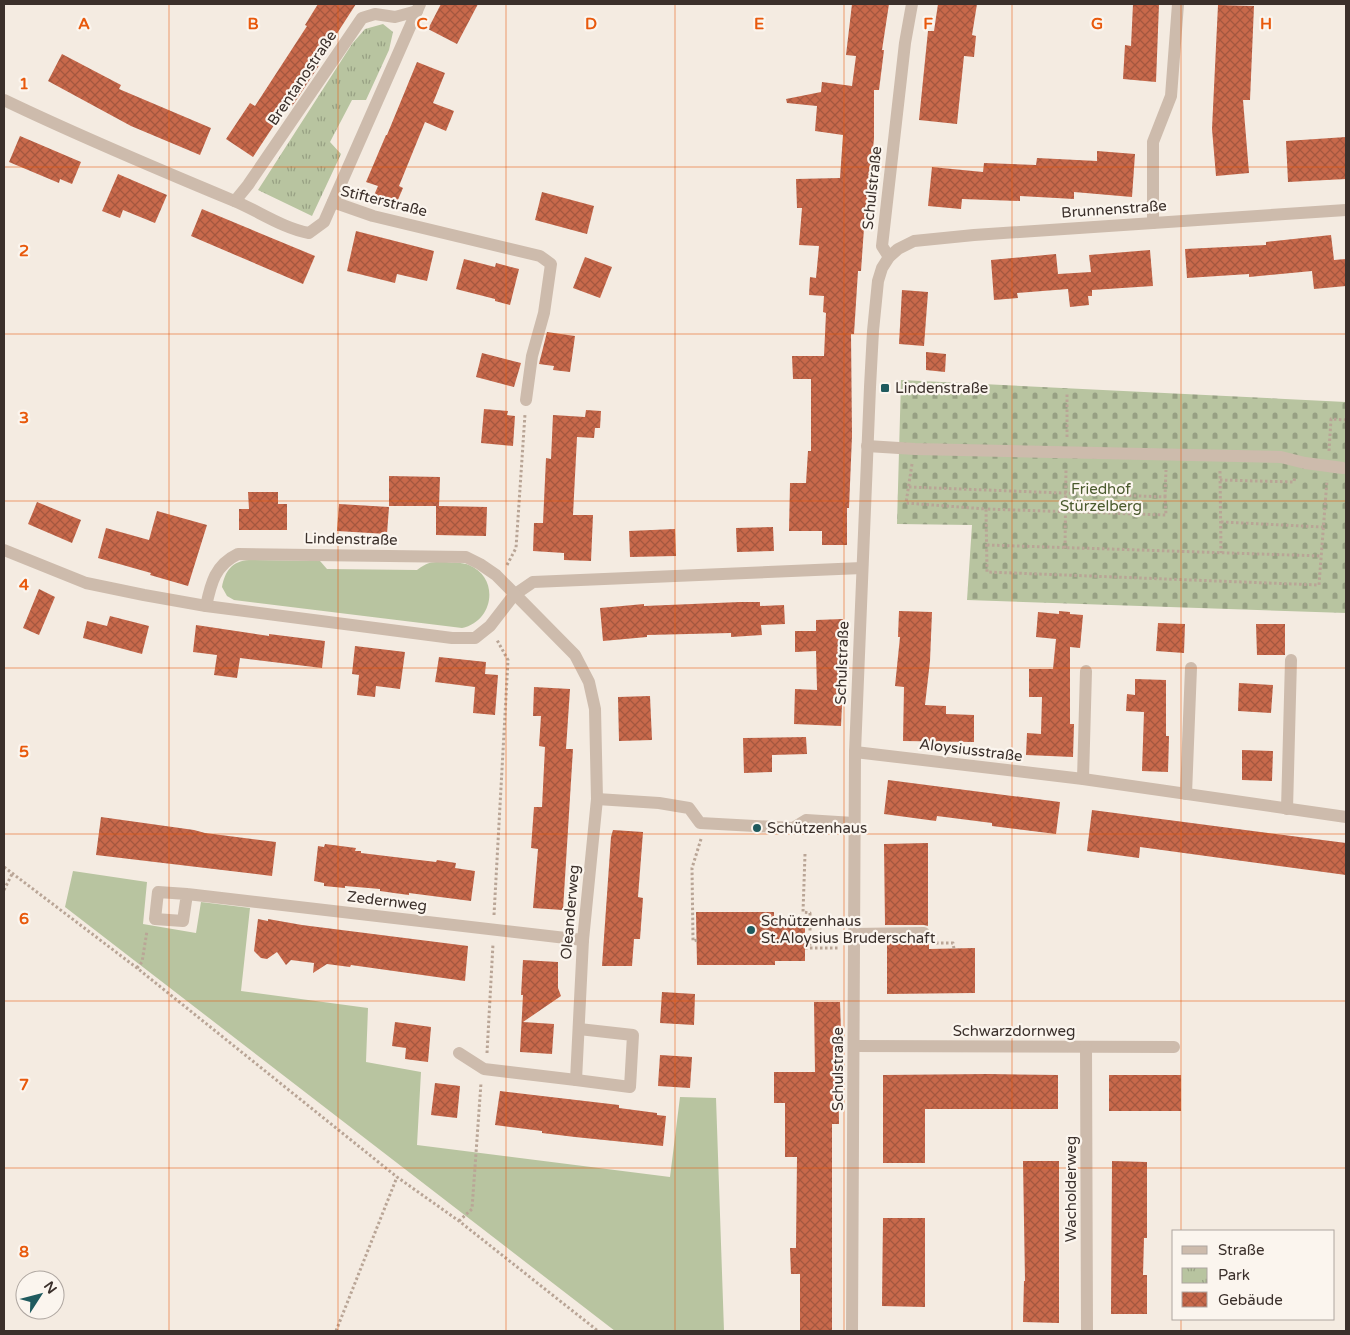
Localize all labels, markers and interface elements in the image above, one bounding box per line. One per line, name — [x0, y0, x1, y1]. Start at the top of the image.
text: A — [78, 14, 90, 34]
text: B — [247, 14, 259, 34]
text: C — [416, 14, 428, 34]
text: D — [585, 14, 597, 34]
text: E — [754, 14, 764, 34]
text: F — [923, 14, 933, 34]
text: G — [1091, 14, 1103, 34]
text: H — [1260, 14, 1272, 34]
street label: Brentanostraße — [264, 27, 340, 129]
text: 1 — [19, 74, 29, 94]
street label: Schulstraße — [859, 145, 885, 231]
street label: Stifterstraße — [339, 182, 429, 220]
street label: Brunnenstraße — [1061, 196, 1167, 222]
text: 2 — [19, 241, 29, 261]
place label: Lindenstraße — [895, 379, 988, 397]
marker: Lindenstraße — [879, 382, 891, 394]
text: 3 — [19, 408, 29, 428]
park label: Friedhof Stürzelberg — [1060, 480, 1142, 515]
street label: Lindenstraße — [304, 529, 398, 549]
text: 4 — [19, 575, 29, 595]
street label: Schulstraße — [832, 621, 852, 705]
street label: Aloysiusstraße — [918, 735, 1024, 765]
text: 5 — [19, 742, 29, 762]
place label: Schützenhaus — [767, 819, 867, 837]
marker: Schützenhaus — [751, 822, 763, 834]
street label: Oleanderweg — [557, 864, 583, 960]
street label: Zedernweg — [346, 887, 428, 915]
text: 6 — [19, 909, 29, 929]
place label: Schützenhaus St.Aloysius Bruderschaft — [761, 912, 936, 947]
marker: Schützenhaus St.Aloysius Bruderschaft — [745, 924, 757, 936]
street label: Schwarzdornweg — [953, 1022, 1075, 1040]
street label: Schulstraße — [829, 1027, 847, 1111]
text: 7 — [19, 1075, 29, 1095]
street label: Wacholderweg — [1062, 1136, 1080, 1242]
legend — [1172, 1230, 1335, 1320]
text: Straße — [1218, 1241, 1264, 1259]
text: 8 — [19, 1242, 29, 1262]
text: Park — [1218, 1266, 1250, 1284]
north arrow — [15, 1270, 65, 1320]
text: N — [40, 1278, 60, 1297]
text: Gebäude — [1218, 1291, 1283, 1309]

